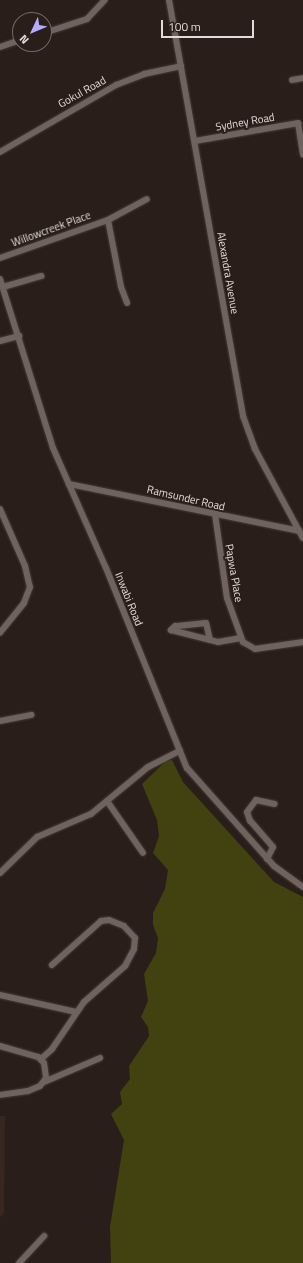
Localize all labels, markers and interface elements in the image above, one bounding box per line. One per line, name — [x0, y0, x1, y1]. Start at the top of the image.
north arrow — [12, 12, 52, 52]
scale bar — [163, 12, 256, 38]
text: 100 m — [168, 17, 201, 36]
text: N — [16, 31, 32, 48]
street label: Gokul Road — [56, 74, 108, 110]
street label: Sydney Road — [214, 110, 276, 134]
street label: Willowcreek Place — [10, 209, 92, 249]
street label: Alexandra Avenue — [214, 231, 242, 315]
street label: Ramsunder Road — [146, 483, 226, 513]
street label: Papwa Place — [222, 543, 246, 603]
street label: Inwabi Road — [112, 570, 146, 628]

